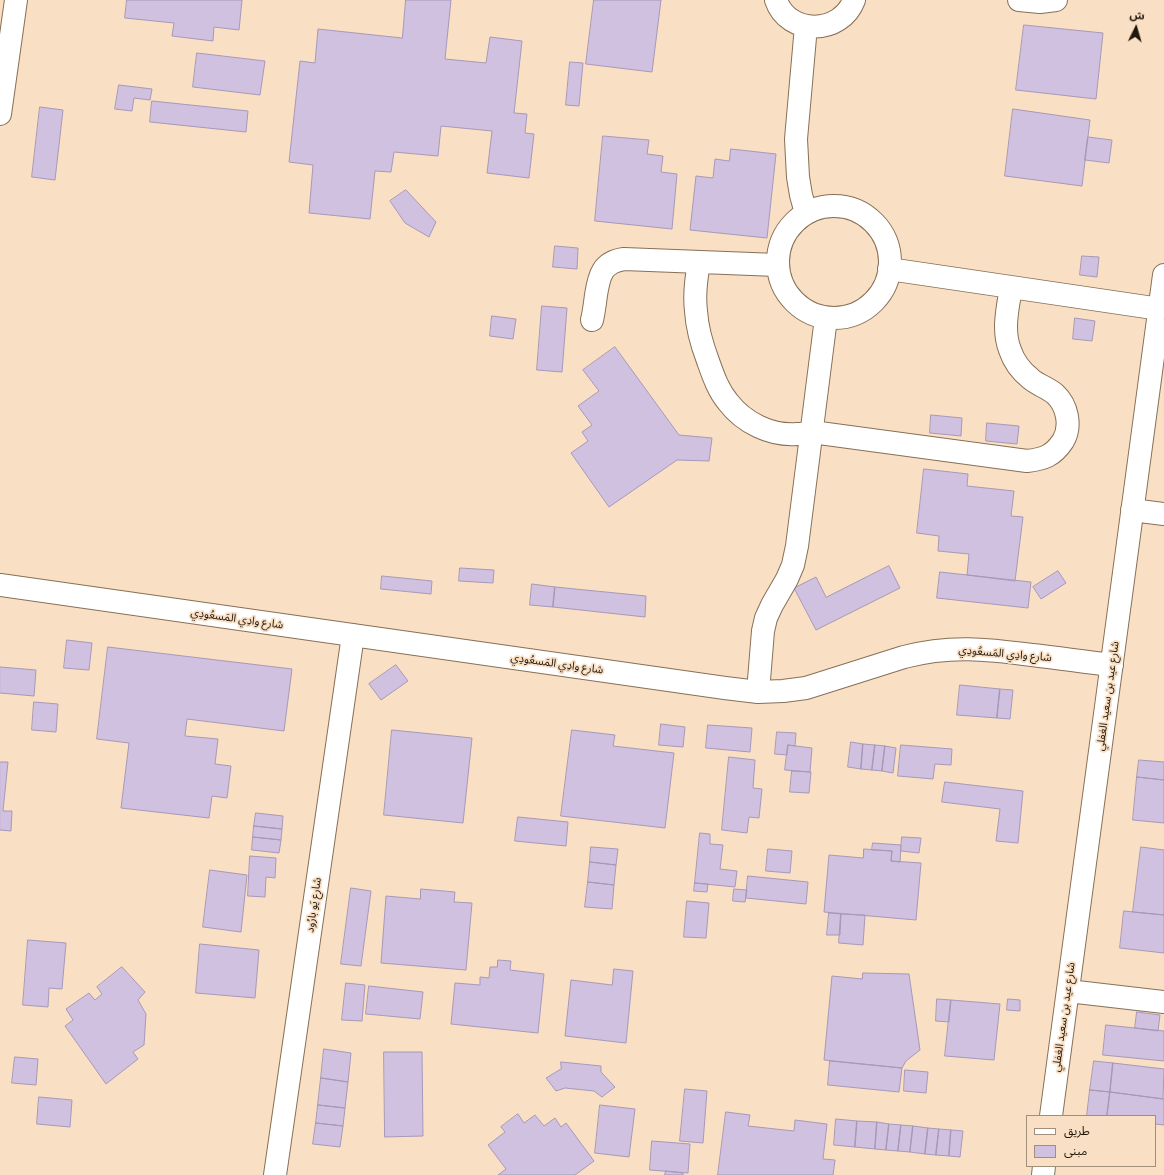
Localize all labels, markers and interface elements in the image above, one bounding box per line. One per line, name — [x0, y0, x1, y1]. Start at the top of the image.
north arrow — [1116, 8, 1156, 48]
text: ش — [1129, 8, 1145, 23]
street label: شارع وادِي المَسعُودِي — [190, 606, 284, 632]
street label: شارع عيد بن سعيد الغفلي — [1094, 640, 1122, 752]
street label: شارع وادِي المَسعُودِي — [958, 643, 1052, 665]
street label: شارع وادِي المَسعُودِي — [510, 651, 604, 677]
street label: شارع يَو بارُود — [304, 877, 324, 933]
street label: شارع عيد بن سعيد الغفلي — [1050, 961, 1078, 1073]
legend — [1026, 1115, 1156, 1167]
text: طريق — [1064, 1124, 1090, 1138]
text: مبنى — [1064, 1144, 1087, 1158]

